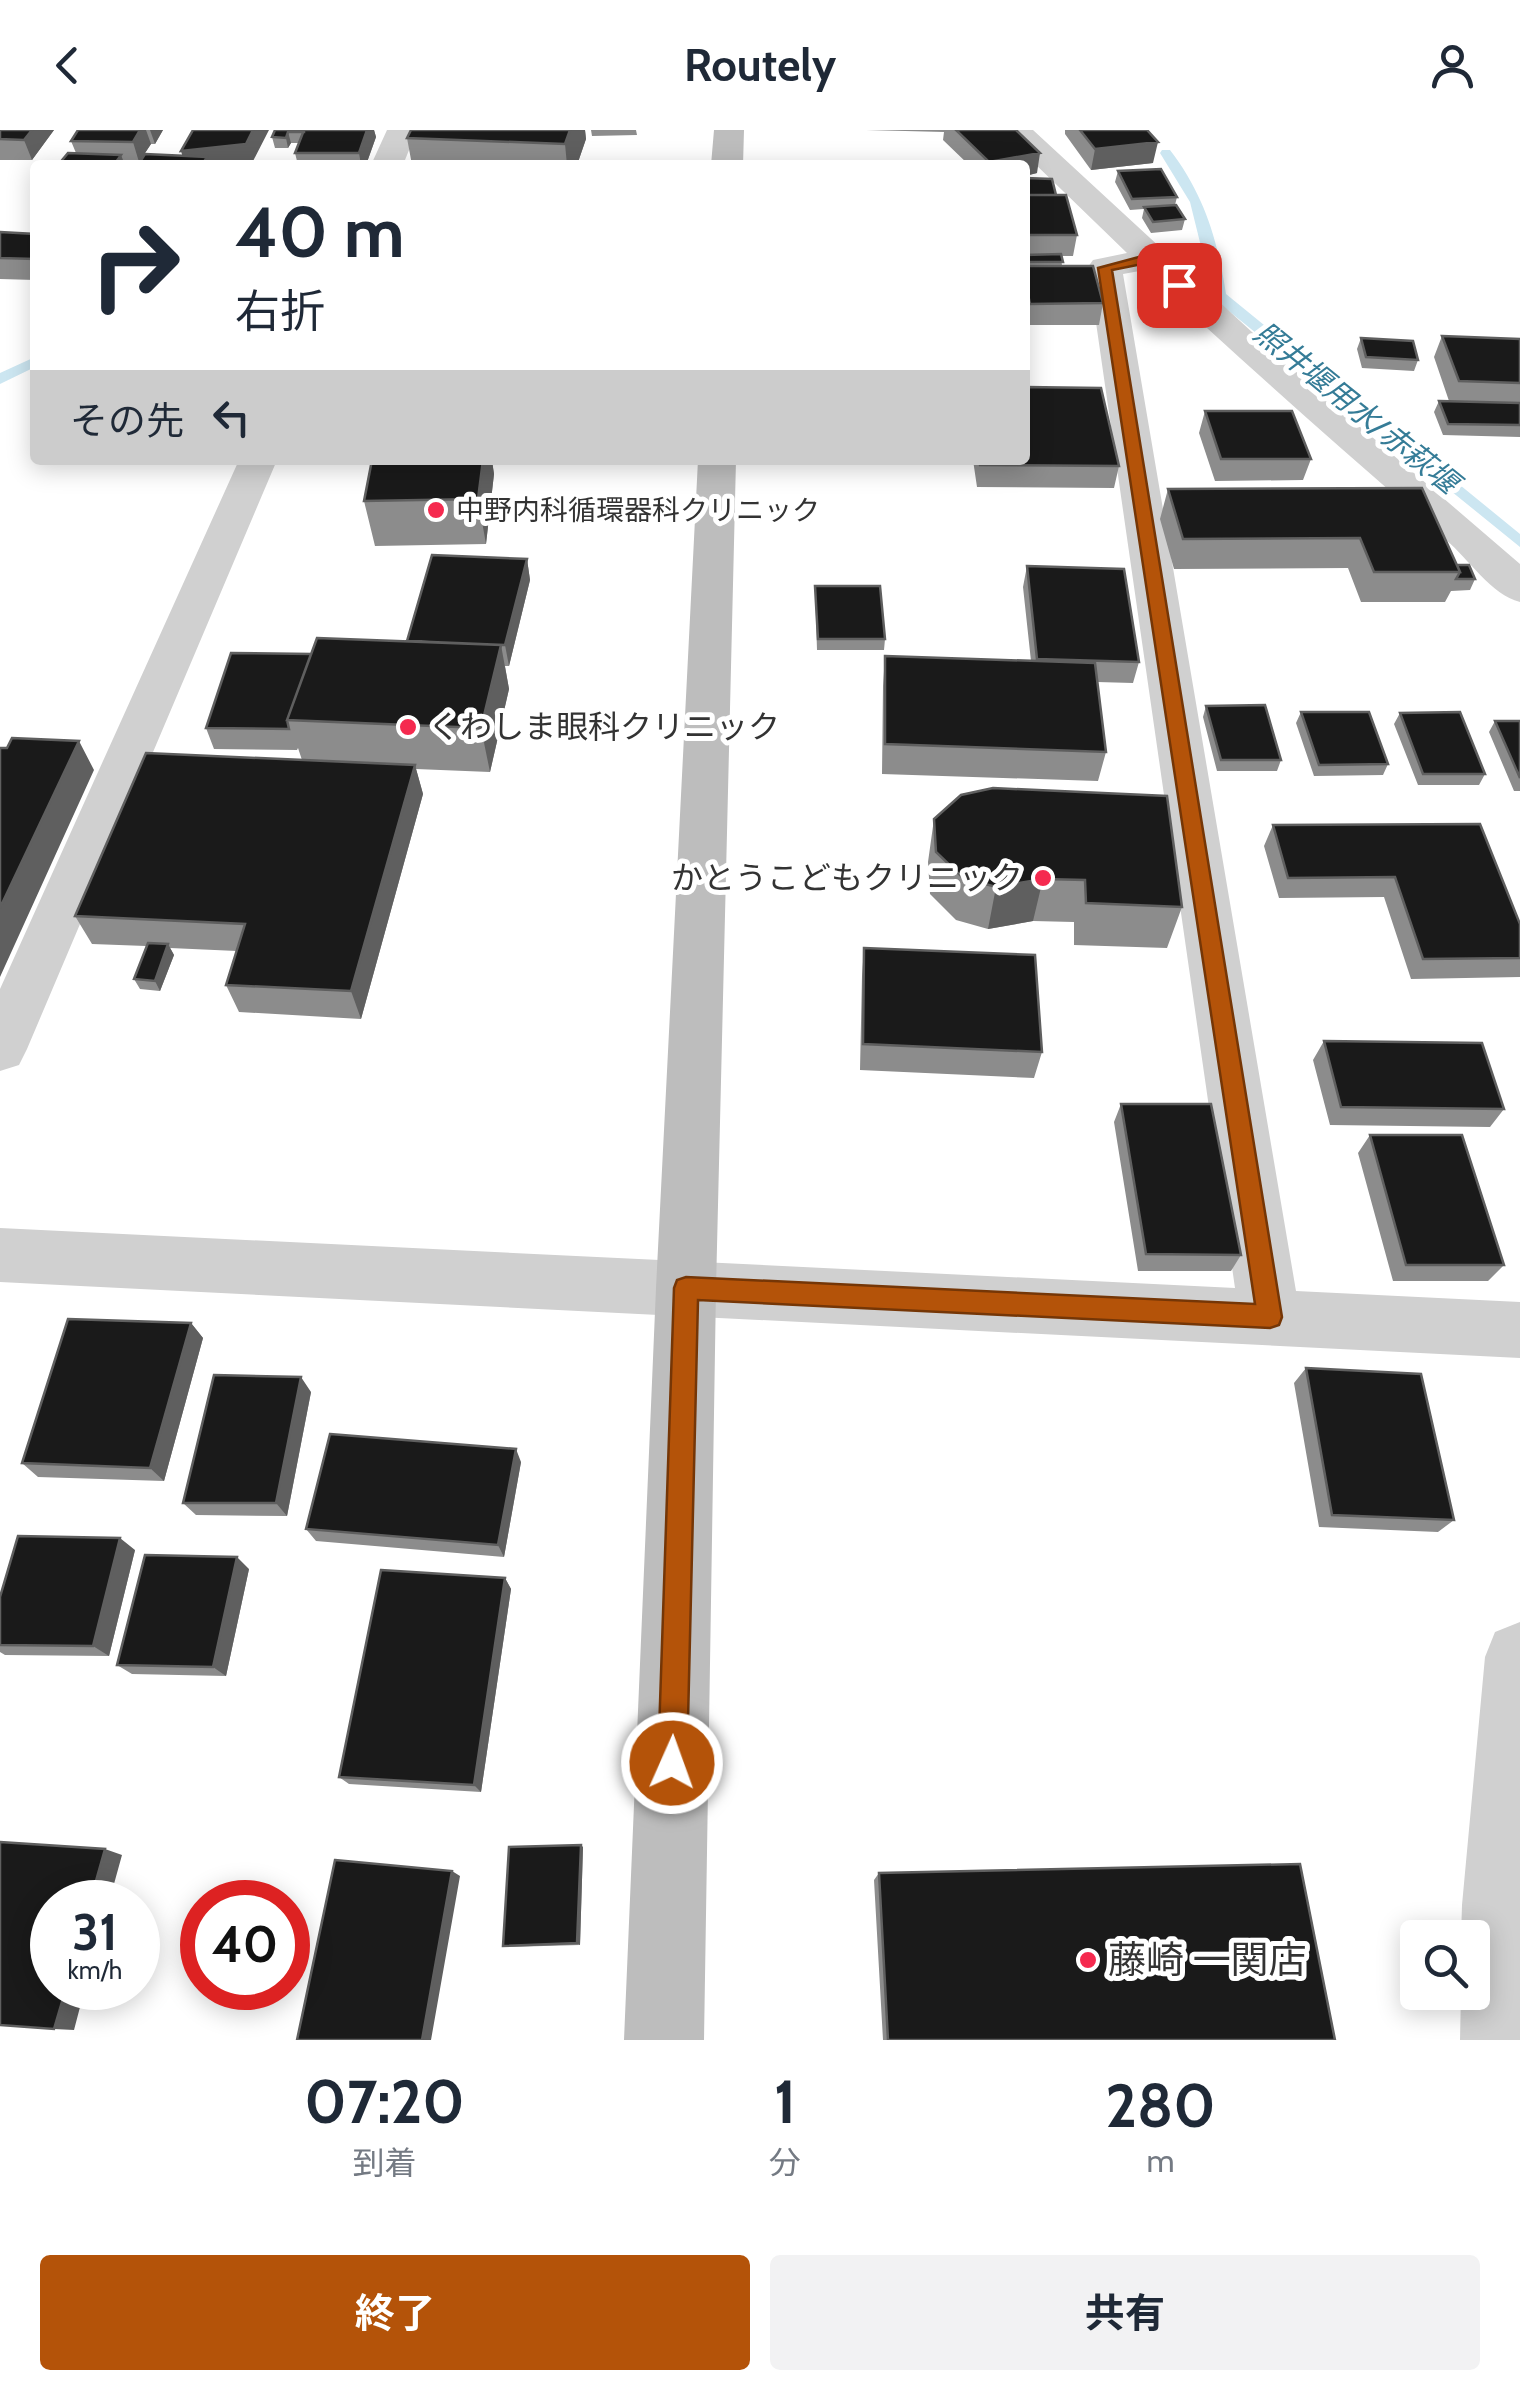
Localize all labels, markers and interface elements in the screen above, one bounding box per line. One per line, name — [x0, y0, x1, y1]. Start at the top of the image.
icon: back — [40, 38, 95, 93]
text: Routely — [684, 38, 836, 92]
icon: person — [1425, 38, 1480, 93]
text: 40 m — [235, 189, 404, 275]
icon: right — [70, 200, 200, 330]
pin — [1137, 243, 1222, 328]
icon: arrive — [1152, 258, 1207, 313]
text: 右折 — [235, 284, 325, 338]
water label: 照井堰用水/赤萩堰 — [1247, 314, 1470, 504]
icon: left — [204, 390, 259, 445]
text: その先 — [70, 397, 184, 444]
place label: 中野内科循環器科クリニック — [456, 493, 820, 527]
marker: 中野内科循環器科クリニック — [425, 499, 447, 521]
place label: くわしま眼科クリニック — [428, 707, 780, 746]
marker: くわしま眼科クリニック — [397, 716, 419, 738]
place label: かとうこどもクリニック — [671, 858, 1023, 897]
marker: かとうこどもクリニック — [1032, 867, 1054, 889]
position arrow — [620, 1711, 724, 1815]
speed limit sign: 40 — [180, 1880, 310, 2010]
text: 31 — [72, 1902, 118, 1963]
map controls — [1400, 1920, 1490, 2010]
button: search — [1400, 1920, 1490, 2010]
place label: 藤崎 一関店 — [1108, 1936, 1307, 1983]
marker: 藤崎 一関店 — [1077, 1949, 1099, 1971]
text: km/h — [68, 1955, 122, 1985]
text: 07:20 — [304, 2065, 465, 2138]
text: 1 — [774, 2065, 796, 2138]
text: 280 — [1105, 2069, 1216, 2142]
text: m — [1146, 2141, 1175, 2180]
text: 到着 — [353, 2143, 417, 2182]
text: 分 — [769, 2143, 801, 2182]
button: 終了 — [40, 2255, 750, 2370]
button: 共有 — [770, 2255, 1480, 2370]

